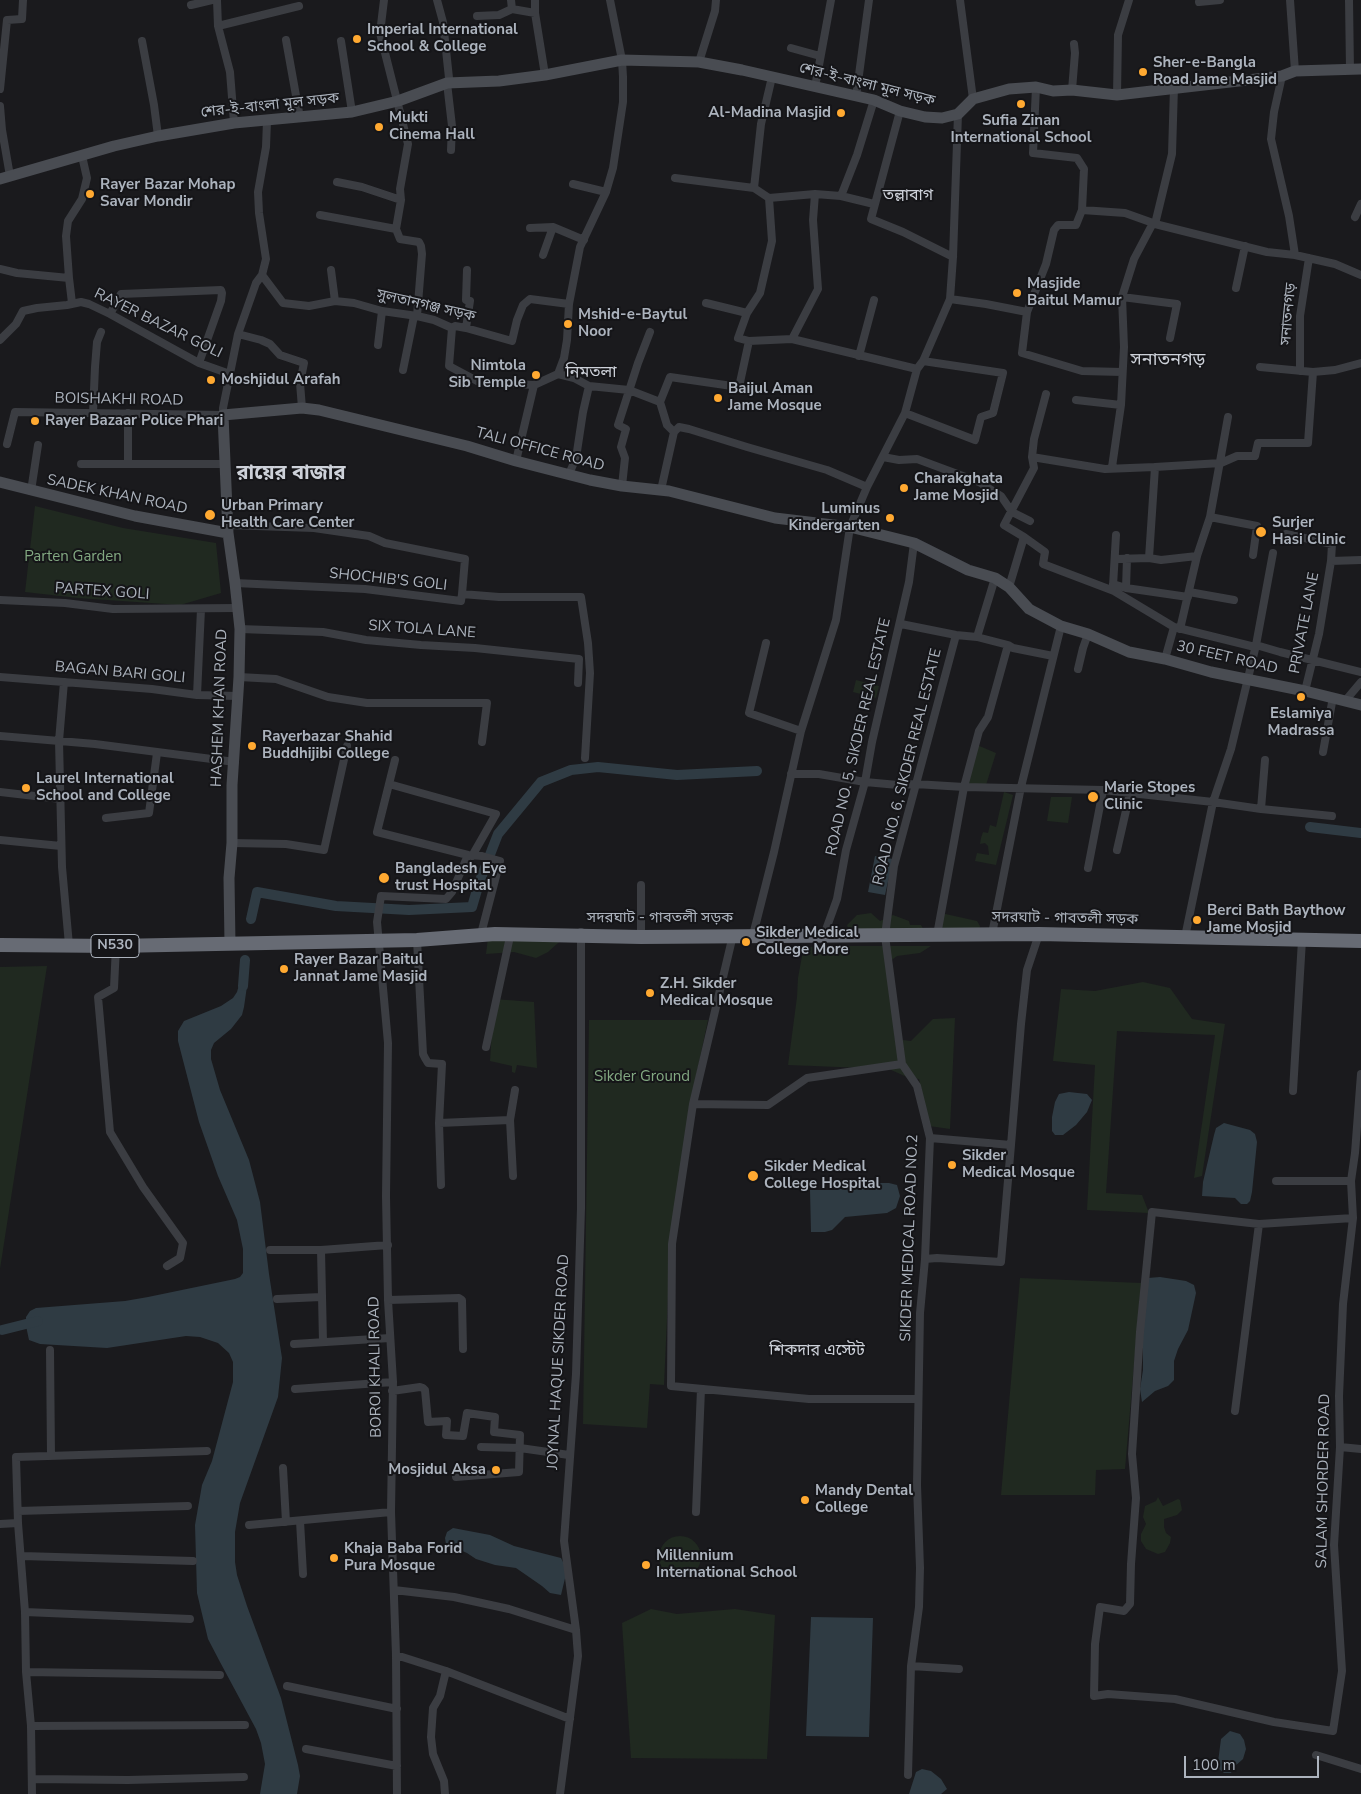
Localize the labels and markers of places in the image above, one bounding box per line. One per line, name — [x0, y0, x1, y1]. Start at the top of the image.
place label: Imperial International School & College — [367, 21, 518, 56]
marker: Imperial International School & College — [351, 33, 363, 45]
place label: Sher-e-Bangla Road Jame Masjid — [1153, 54, 1277, 89]
marker: Sher-e-Bangla Road Jame Masjid — [1137, 66, 1149, 78]
marker: Sufia Zinan International School — [1015, 98, 1027, 110]
place label: Al-Madina Masjid — [708, 104, 831, 122]
marker: Al-Madina Masjid — [835, 107, 847, 119]
place label: Mukti Cinema Hall — [389, 109, 475, 144]
place label: Sufia Zinan International School — [950, 112, 1092, 147]
marker: Mukti Cinema Hall — [373, 121, 385, 133]
place label: Rayer Bazar Mohap Savar Mondir — [100, 176, 235, 211]
marker: Rayer Bazar Mohap Savar Mondir — [84, 188, 96, 200]
place label: Masjide Baitul Mamur — [1027, 275, 1122, 310]
marker: Masjide Baitul Mamur — [1011, 287, 1023, 299]
place label: Mshid-e-Baytul Noor — [578, 306, 687, 341]
marker: Mshid-e-Baytul Noor — [562, 318, 574, 330]
place label: Nimtola Sib Temple — [448, 357, 526, 392]
marker: Nimtola Sib Temple — [530, 369, 542, 381]
place label: Moshjidul Arafah — [221, 371, 341, 389]
marker: Moshjidul Arafah — [205, 374, 217, 386]
place label: Baijul Aman Jame Mosque — [728, 380, 822, 415]
marker: Baijul Aman Jame Mosque — [712, 392, 724, 404]
place label: Rayer Bazaar Police Phari — [45, 412, 223, 430]
marker: Rayer Bazaar Police Phari — [29, 415, 41, 427]
place label: Charakghata Jame Mosjid — [914, 470, 1003, 505]
marker: Charakghata Jame Mosjid — [898, 482, 910, 494]
place label: Urban Primary Health Care Center — [221, 497, 354, 532]
place label: Luminus Kindergarten — [788, 500, 880, 535]
marker: Urban Primary Health Care Center — [203, 508, 217, 522]
marker: Luminus Kindergarten — [884, 512, 896, 524]
place label: Surjer Hasi Clinic — [1272, 514, 1345, 549]
marker: Surjer Hasi Clinic — [1254, 525, 1268, 539]
marker: Eslamiya Madrassa — [1295, 691, 1307, 703]
place label: Eslamiya Madrassa — [1267, 705, 1335, 740]
place label: Rayerbazar Shahid Buddhijibi College — [262, 728, 393, 763]
marker: Rayerbazar Shahid Buddhijibi College — [246, 740, 258, 752]
place label: Laurel International School and College — [36, 770, 174, 805]
place label: Marie Stopes Clinic — [1104, 779, 1195, 814]
marker: Laurel International School and College — [20, 782, 32, 794]
marker: Marie Stopes Clinic — [1086, 790, 1100, 804]
place label: Bangladesh Eye trust Hospital — [395, 860, 506, 895]
marker: Bangladesh Eye trust Hospital — [377, 871, 391, 885]
place label: Berci Bath Baythow Jame Mosjid — [1207, 902, 1346, 937]
marker: Berci Bath Baythow Jame Mosjid — [1191, 914, 1203, 926]
place label: Sikder Medical College More — [756, 924, 858, 959]
marker: Sikder Medical College More — [740, 936, 752, 948]
place label: Rayer Bazar Baitul Jannat Jame Masjid — [294, 951, 427, 986]
marker: Rayer Bazar Baitul Jannat Jame Masjid — [278, 963, 290, 975]
place label: Z.H. Sikder Medical Mosque — [660, 975, 773, 1010]
marker: Z.H. Sikder Medical Mosque — [644, 987, 656, 999]
place label: Sikder Medical Mosque — [962, 1147, 1075, 1182]
place label: Sikder Medical College Hospital — [764, 1158, 880, 1193]
marker: Sikder Medical Mosque — [946, 1159, 958, 1171]
marker: Sikder Medical College Hospital — [746, 1169, 760, 1183]
place label: Mosjidul Aksa — [388, 1461, 486, 1479]
marker: Mosjidul Aksa — [490, 1464, 502, 1476]
place label: Mandy Dental College — [815, 1482, 913, 1517]
marker: Mandy Dental College — [799, 1494, 811, 1506]
place label: Khaja Baba Forid Pura Mosque — [344, 1540, 462, 1575]
place label: Millennium International School — [656, 1547, 797, 1582]
marker: Khaja Baba Forid Pura Mosque — [328, 1552, 340, 1564]
marker: Millennium International School — [640, 1559, 652, 1571]

